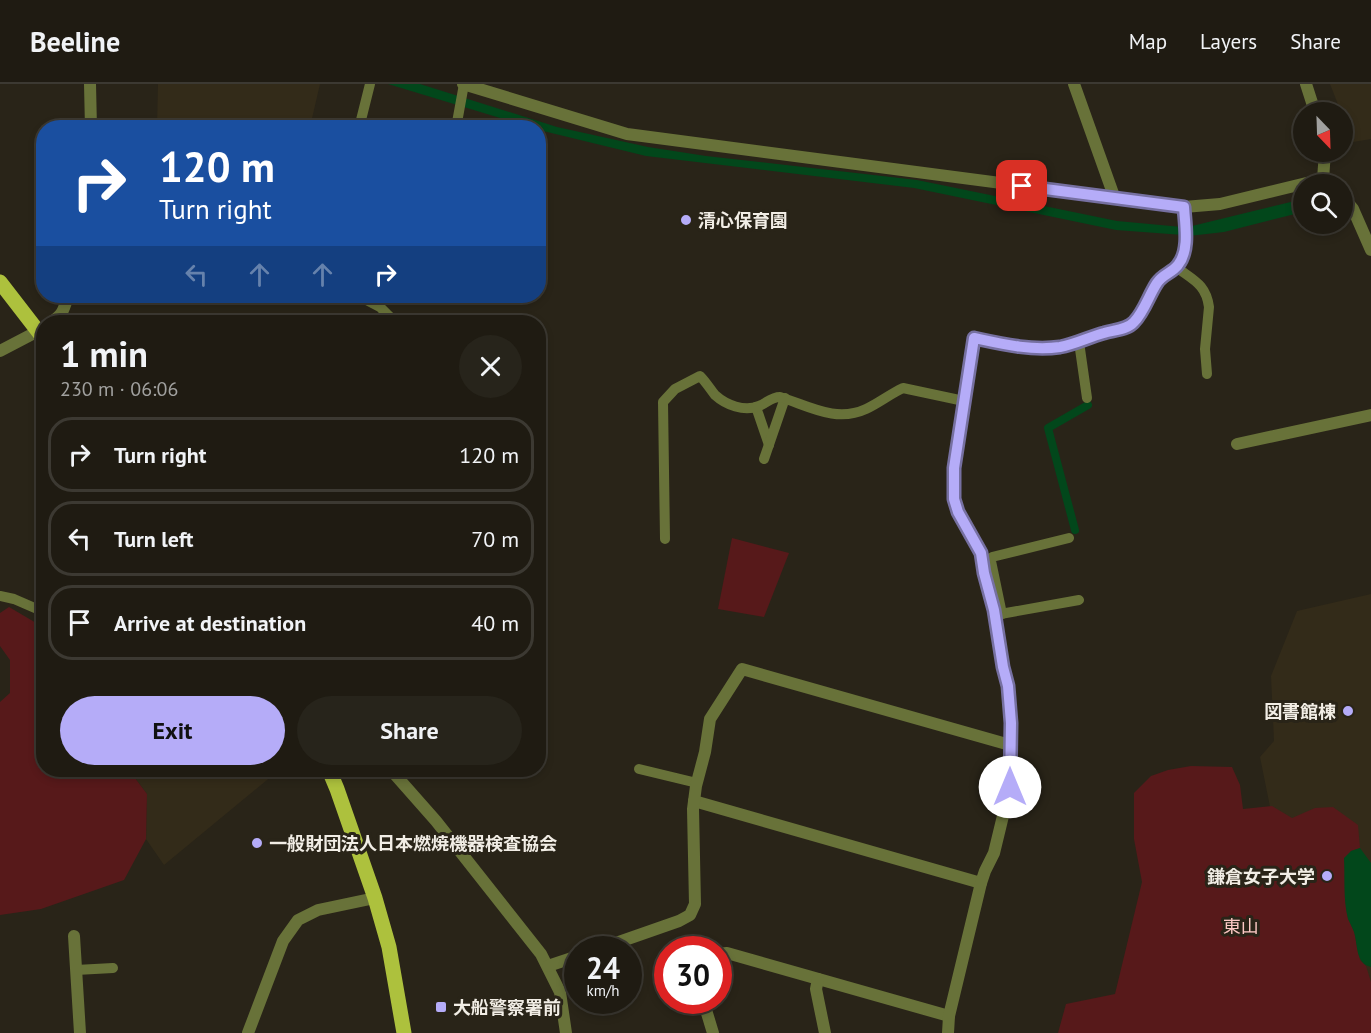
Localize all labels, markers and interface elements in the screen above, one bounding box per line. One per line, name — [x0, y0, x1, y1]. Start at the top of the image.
text: Beeline — [30, 23, 120, 60]
text: Map — [1129, 28, 1167, 55]
text: Layers — [1200, 28, 1257, 55]
text: Share — [1290, 28, 1341, 55]
north arrow — [1293, 102, 1353, 162]
map controls — [1293, 102, 1353, 234]
text: 120 m — [159, 139, 275, 194]
icon: right — [60, 144, 138, 222]
pin — [996, 160, 1047, 211]
icon: arrive — [1005, 169, 1038, 202]
button: search — [1293, 174, 1353, 234]
text: Turn right — [159, 192, 272, 226]
place label: 清心保育園 — [698, 209, 788, 232]
marker: 清心保育園 — [679, 213, 693, 227]
icon: left — [180, 258, 213, 291]
icon: ahead — [243, 258, 276, 291]
icon: ahead — [306, 258, 339, 291]
icon: right — [369, 258, 402, 291]
text: 1 min — [60, 330, 148, 377]
button: close — [459, 335, 522, 398]
text: 230 m · 06:06 — [60, 376, 178, 402]
icon: right — [63, 438, 96, 471]
text: Turn right — [114, 441, 206, 469]
text: 120 m — [459, 441, 519, 469]
icon: left — [63, 522, 96, 555]
text: Turn left — [114, 525, 194, 553]
text: 70 m — [471, 525, 519, 553]
icon: arrive — [63, 606, 96, 639]
text: Arrive at destination — [114, 609, 306, 637]
text: 40 m — [471, 609, 519, 637]
button: Exit — [60, 696, 285, 765]
button: Share — [297, 696, 522, 765]
place label: 図書館棟 — [1264, 700, 1336, 723]
marker: 図書館棟 — [1341, 704, 1355, 718]
position arrow — [978, 755, 1042, 819]
place label: 一般財団法人日本燃焼機器検査協会 — [269, 832, 557, 855]
marker: 一般財団法人日本燃焼機器検査協会 — [250, 836, 264, 850]
place label: 鎌倉女子大学 — [1207, 865, 1315, 888]
marker: 鎌倉女子大学 — [1320, 869, 1334, 883]
park label: 東山 — [1223, 915, 1259, 938]
speed limit sign: 30 — [654, 936, 732, 1014]
text: 24 — [586, 948, 620, 987]
text: km/h — [587, 981, 619, 1000]
place label: 大船警察署前 — [453, 996, 561, 1019]
marker: 大船警察署前 — [434, 1000, 448, 1014]

